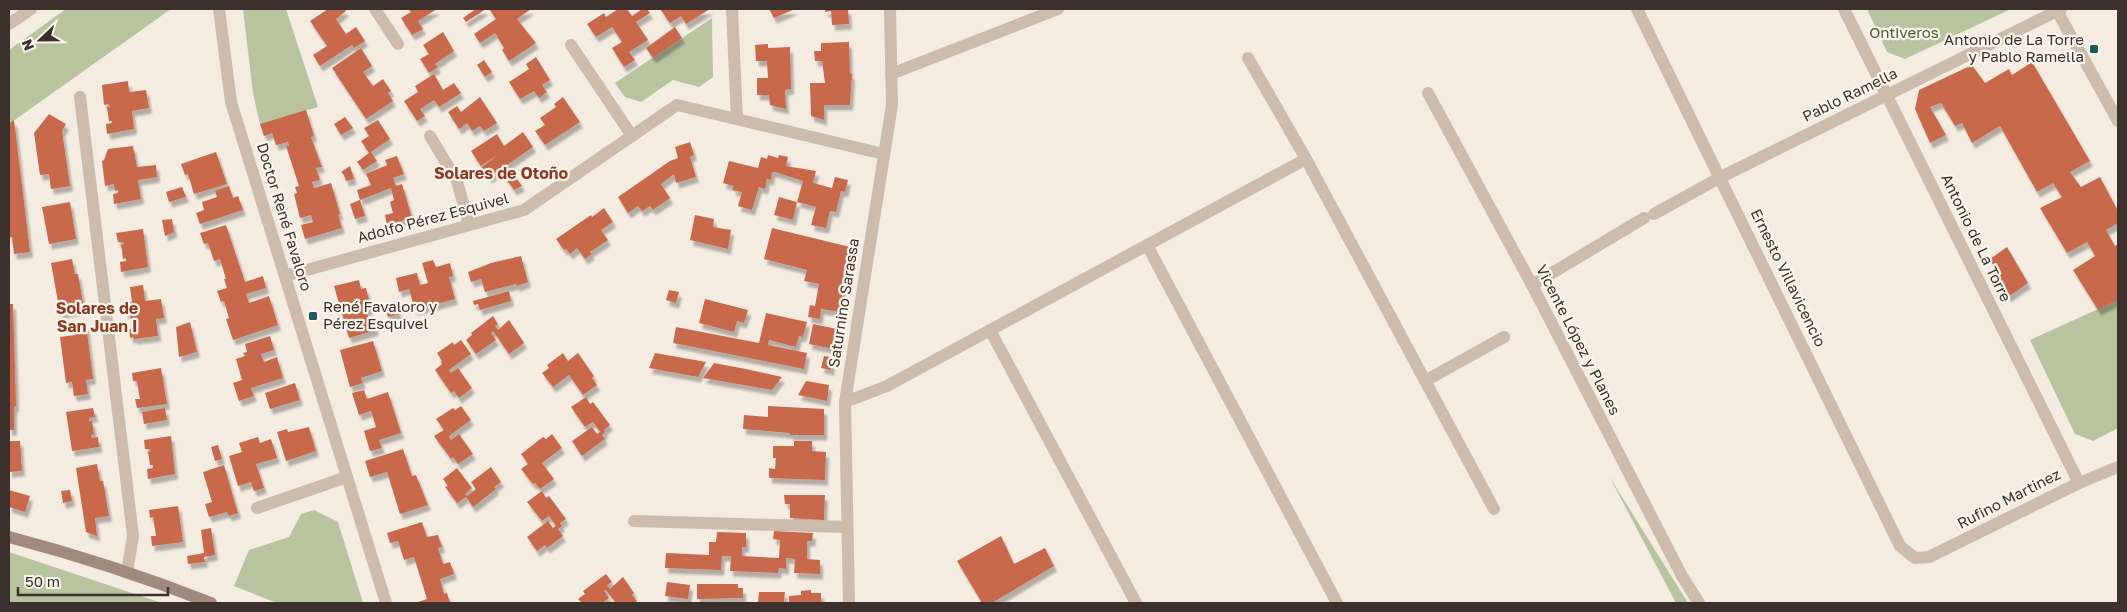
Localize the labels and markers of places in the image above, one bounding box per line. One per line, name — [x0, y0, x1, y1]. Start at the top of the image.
place label: Antonio de La Torre y Pablo Ramella — [1944, 30, 2084, 65]
marker: Antonio de La Torre y Pablo Ramella — [2088, 43, 2100, 55]
place label: René Favaloro y Pérez Esquivel — [323, 297, 438, 332]
marker: René Favaloro y Pérez Esquivel — [307, 310, 319, 322]

